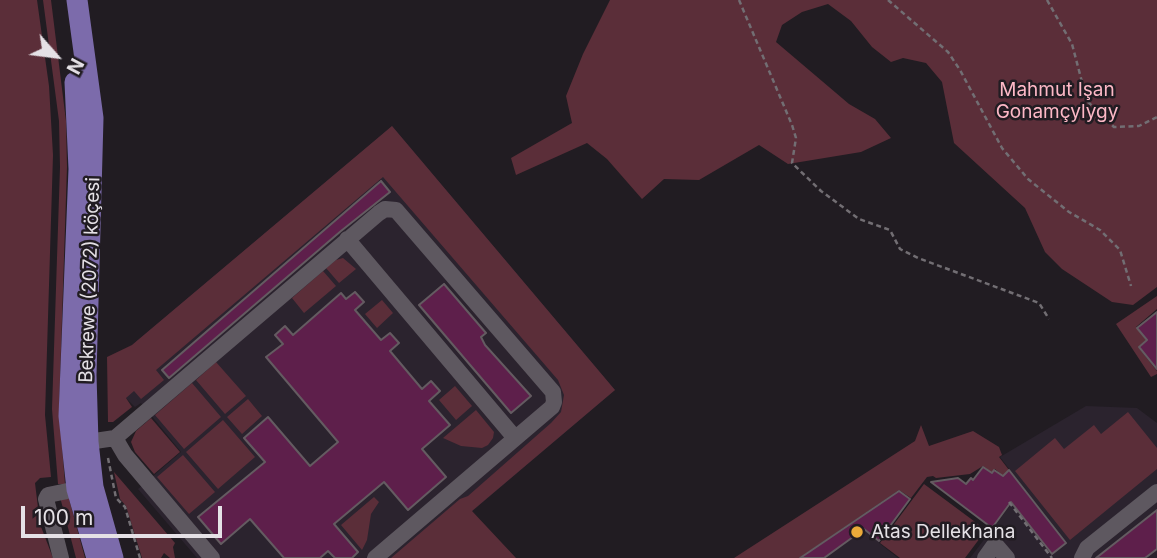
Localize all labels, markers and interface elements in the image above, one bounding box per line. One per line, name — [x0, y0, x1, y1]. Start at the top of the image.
north arrow — [21, 21, 91, 91]
text: N — [61, 54, 89, 78]
park label: Mahmut Işan Gonamçylygy — [996, 79, 1118, 123]
street label: Bekrewe (2072) köçesi — [75, 177, 105, 383]
scale bar — [24, 491, 226, 536]
text: 100 m — [34, 505, 93, 530]
place label: Atas Dellekhana — [871, 521, 1015, 543]
marker: Atas Dellekhana — [849, 524, 865, 540]

